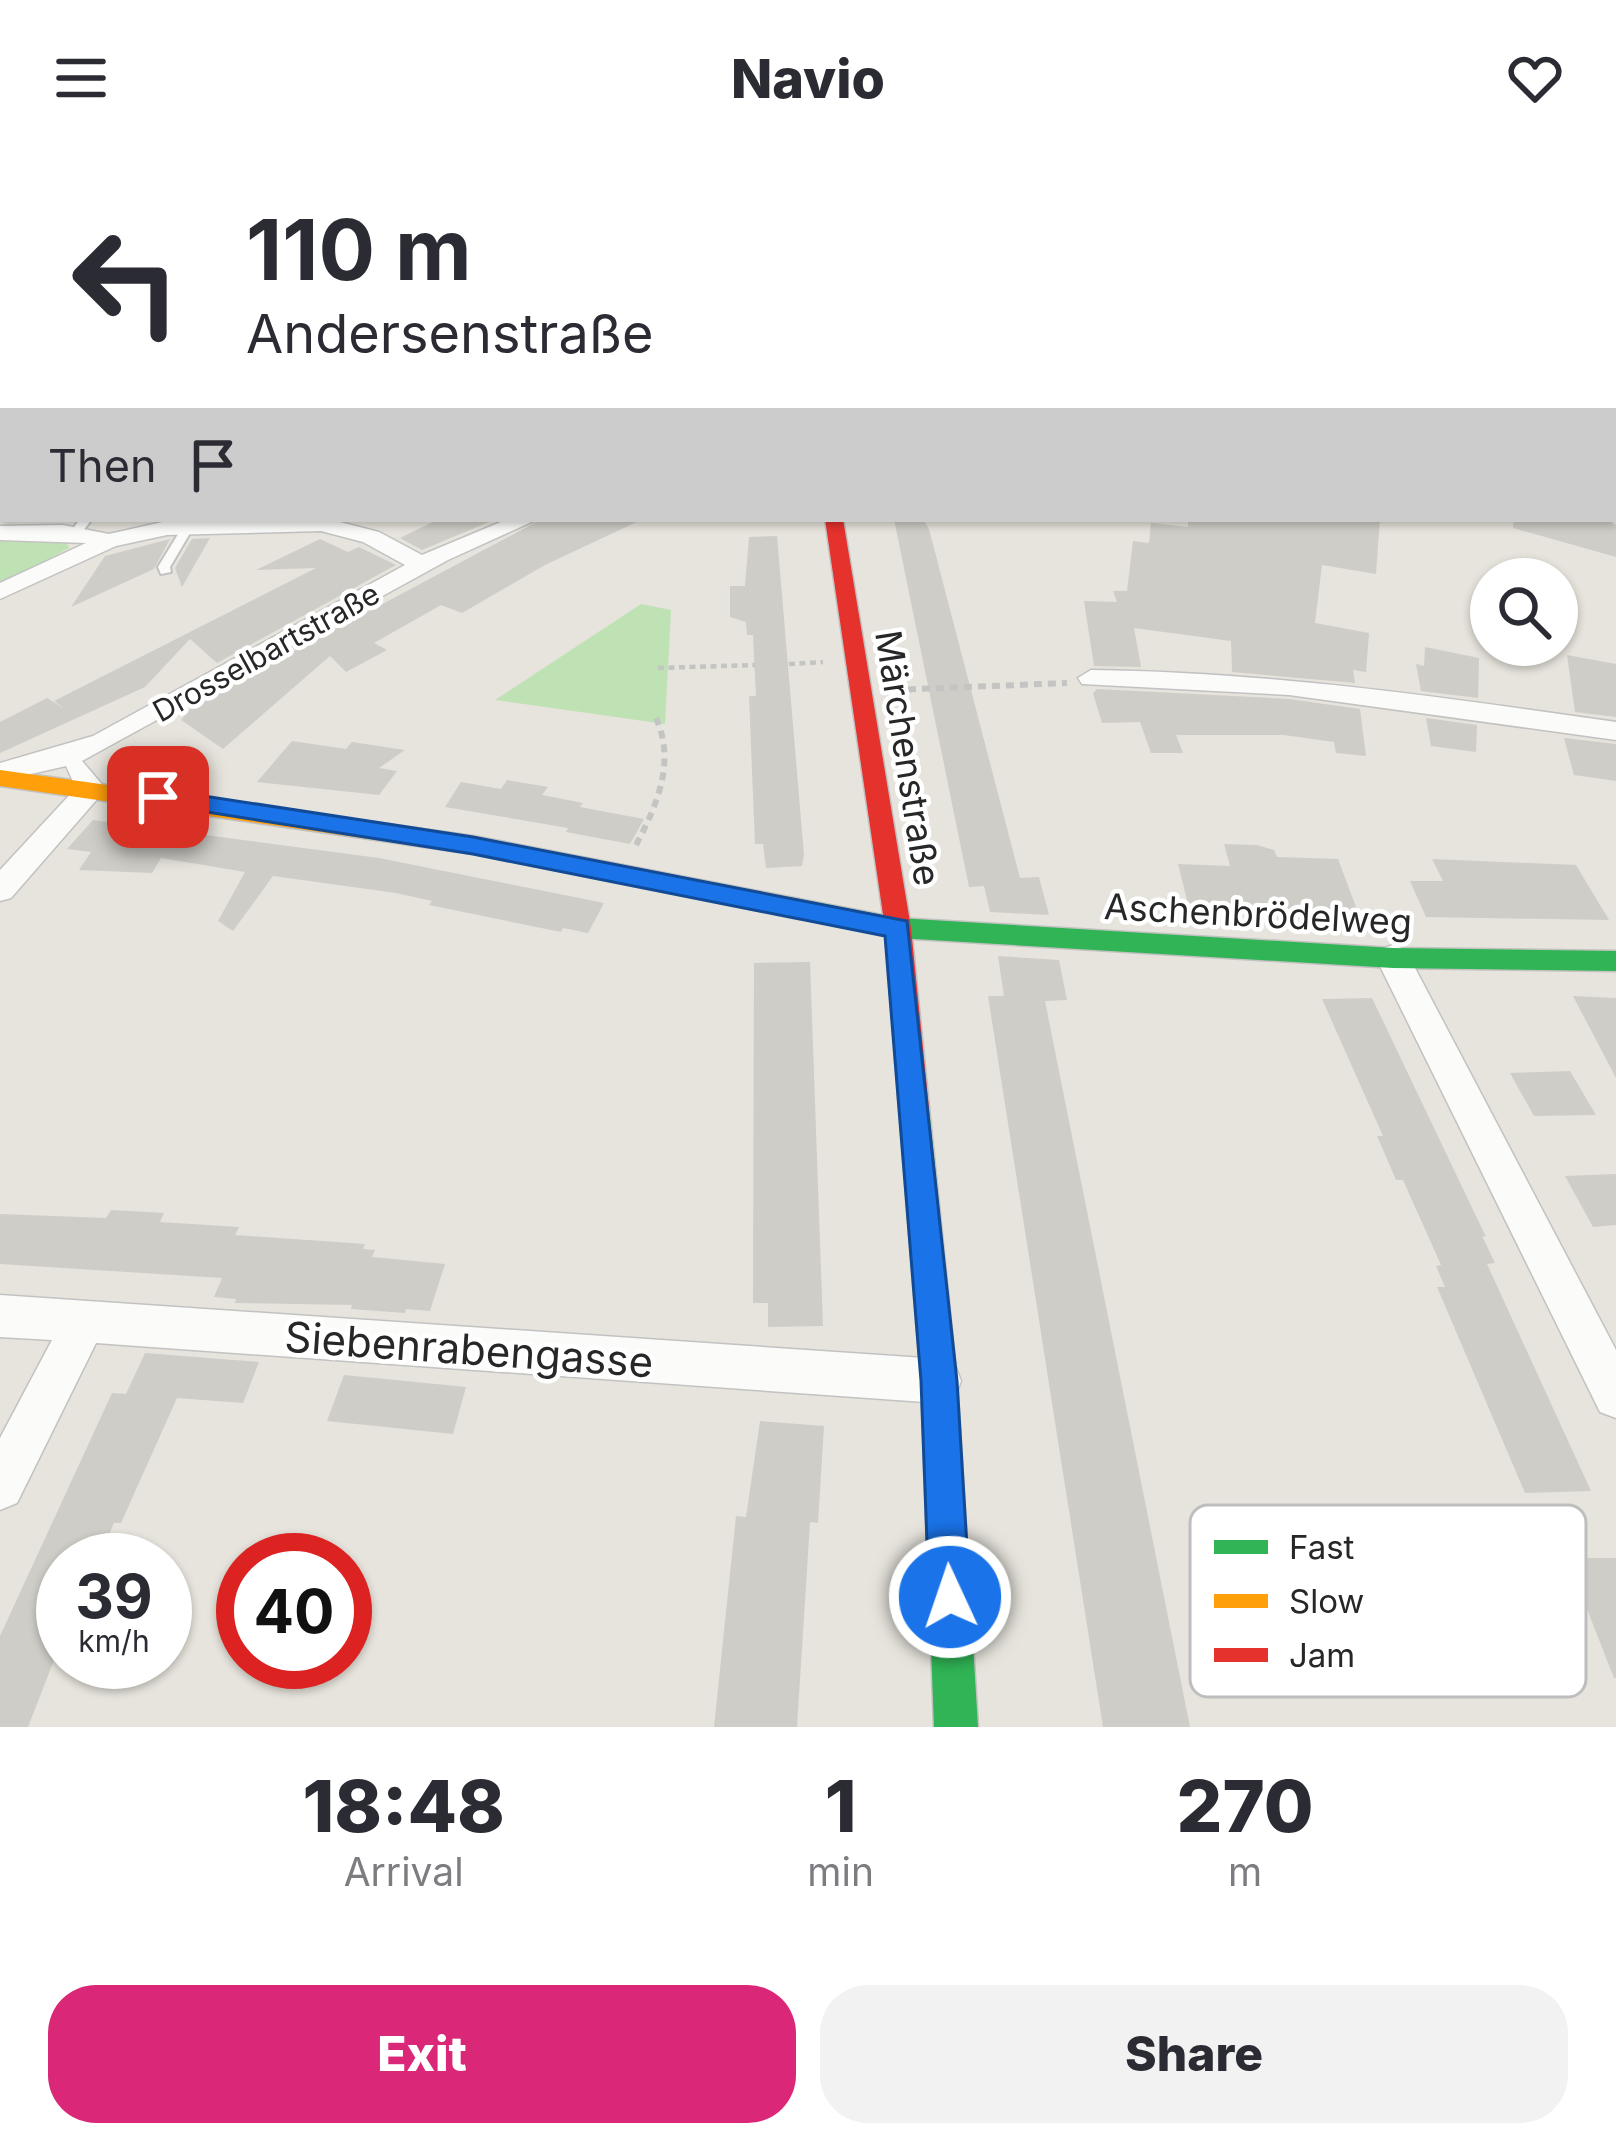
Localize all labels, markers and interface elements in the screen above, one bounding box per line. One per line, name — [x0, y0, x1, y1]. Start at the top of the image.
icon: menu — [48, 45, 114, 111]
icon: heart — [1502, 45, 1568, 111]
text: Navio — [731, 46, 885, 111]
text: 110 m — [246, 199, 472, 300]
icon: left — [48, 204, 204, 360]
text: Andersenstraße — [246, 301, 654, 366]
icon: arrive — [180, 432, 246, 498]
text: Then — [48, 438, 156, 493]
map controls — [1470, 558, 1578, 666]
button: search — [1470, 558, 1578, 666]
street label: Drosselbartstraße — [146, 575, 386, 729]
street label: Märchenstraße — [866, 627, 950, 889]
pin — [107, 746, 209, 848]
icon: arrive — [125, 764, 191, 830]
street label: Aschenbrödelweg — [1103, 884, 1413, 944]
street label: Siebenrabengasse — [283, 1311, 655, 1387]
legend — [1190, 1505, 1586, 1697]
text: Fast — [1289, 1527, 1355, 1567]
speed limit sign: 40 — [216, 1533, 372, 1689]
position arrow — [887, 1534, 1013, 1660]
text: 39 — [75, 1560, 153, 1632]
text: Slow — [1289, 1581, 1364, 1621]
text: km/h — [78, 1623, 150, 1659]
text: Jam — [1289, 1635, 1355, 1675]
text: 18:48 — [303, 1762, 505, 1849]
text: 1 — [825, 1762, 857, 1849]
text: 270 — [1177, 1762, 1313, 1849]
text: Arrival — [344, 1848, 464, 1895]
text: min — [807, 1848, 874, 1895]
text: m — [1228, 1848, 1262, 1895]
button: Exit — [48, 1985, 796, 2123]
button: Share — [820, 1985, 1568, 2123]

